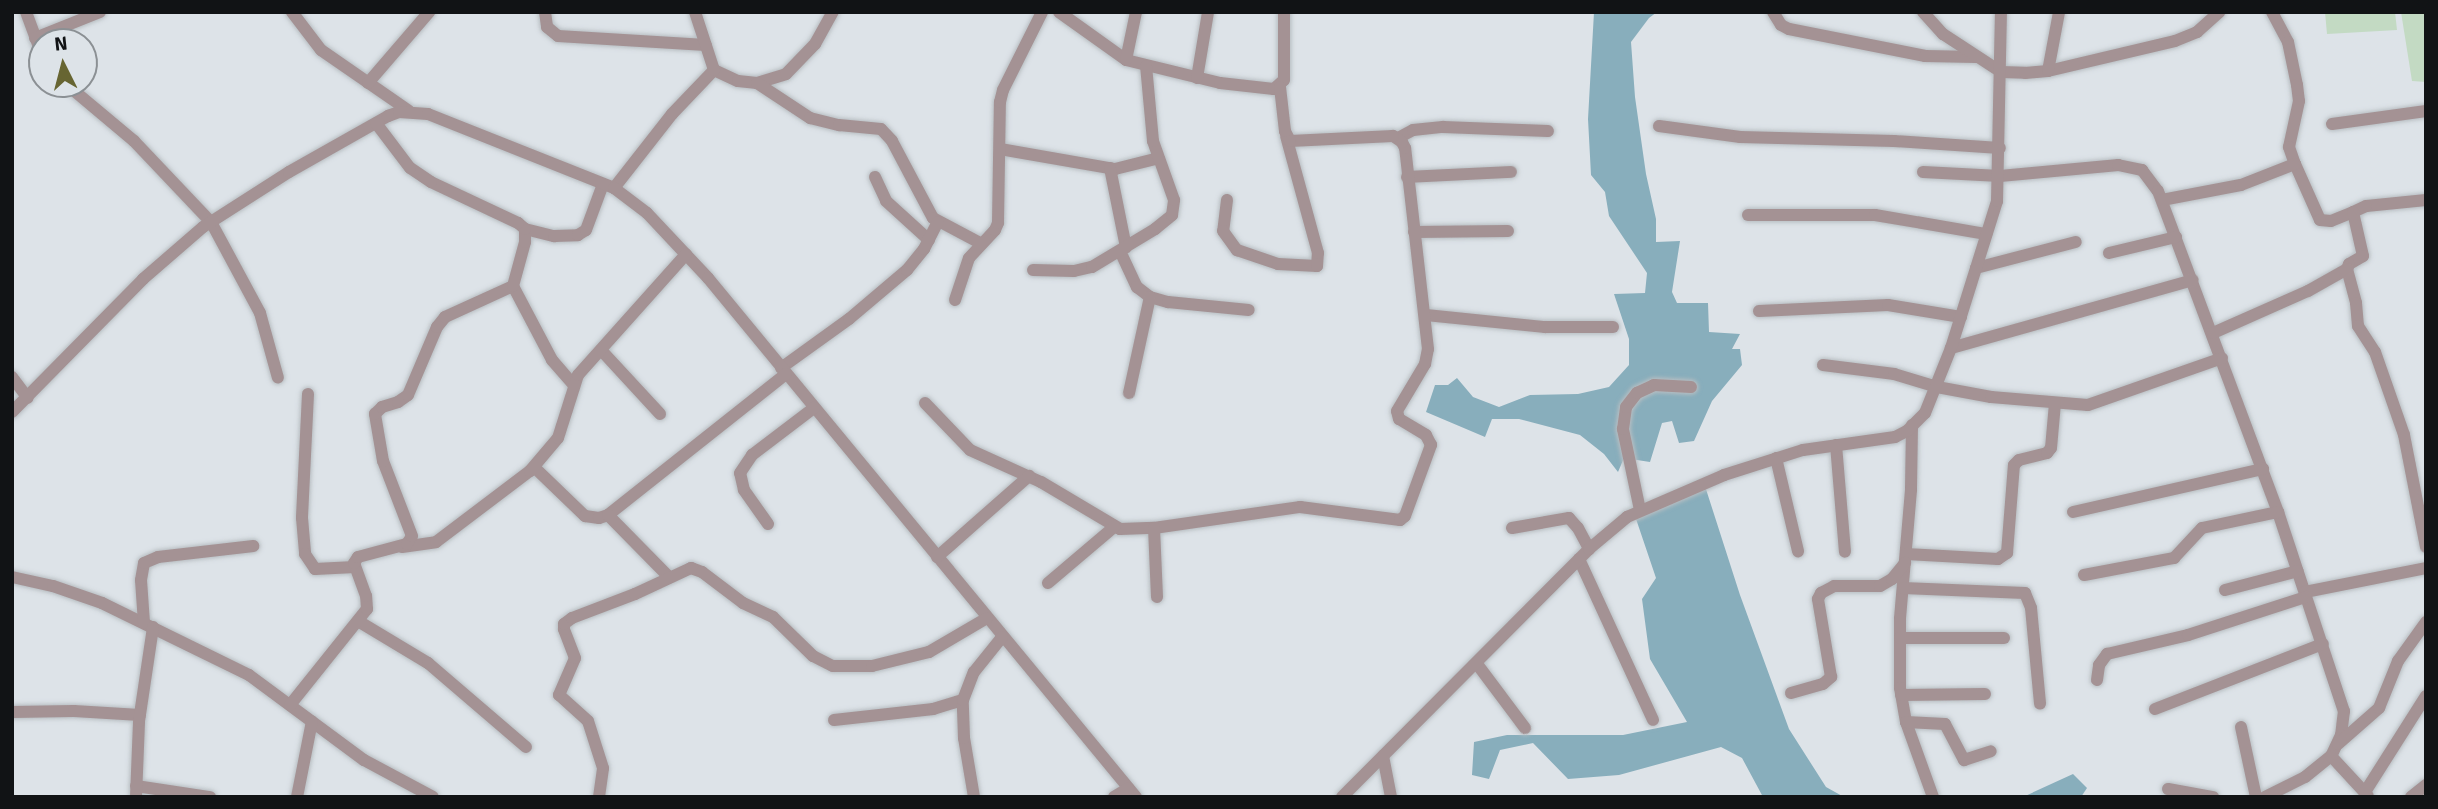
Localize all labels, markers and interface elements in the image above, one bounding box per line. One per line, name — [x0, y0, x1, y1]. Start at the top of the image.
north arrow — [28, 28, 98, 98]
text: N — [53, 31, 69, 57]

